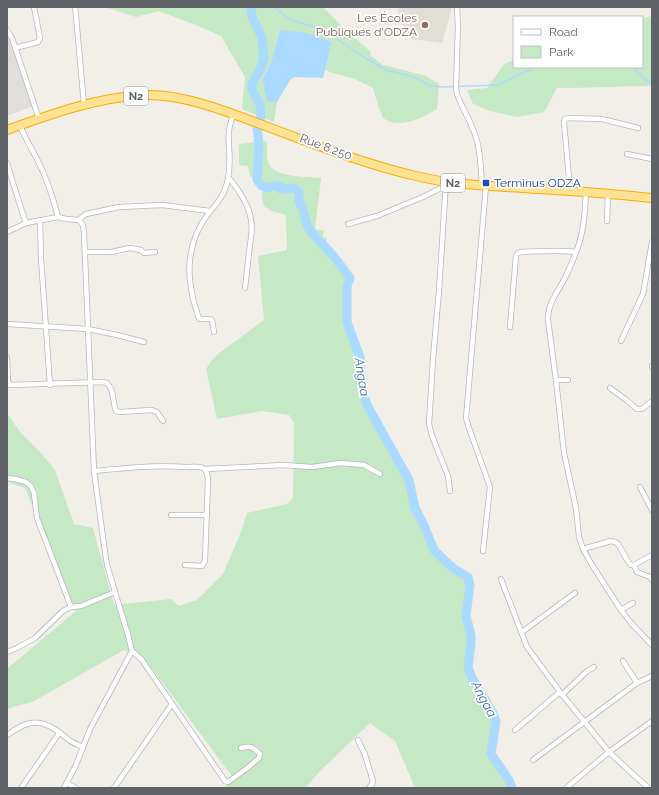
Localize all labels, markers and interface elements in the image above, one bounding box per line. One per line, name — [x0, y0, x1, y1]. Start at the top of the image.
place label: Les Écoles Publiques d'ODZA — [316, 11, 417, 39]
legend — [513, 16, 643, 68]
marker: Les Écoles Publiques d'ODZA — [420, 20, 430, 30]
text: Road — [549, 25, 578, 39]
text: Park — [549, 45, 574, 59]
road number: N2 — [124, 87, 148, 105]
street label: Rue 8.250 — [298, 131, 354, 163]
road number: N2 — [441, 174, 465, 192]
place label: Terminus ODZA — [494, 176, 581, 190]
marker: Terminus ODZA — [481, 178, 491, 188]
water label: Angaa — [351, 356, 372, 398]
water label: Angaa — [468, 677, 500, 720]

